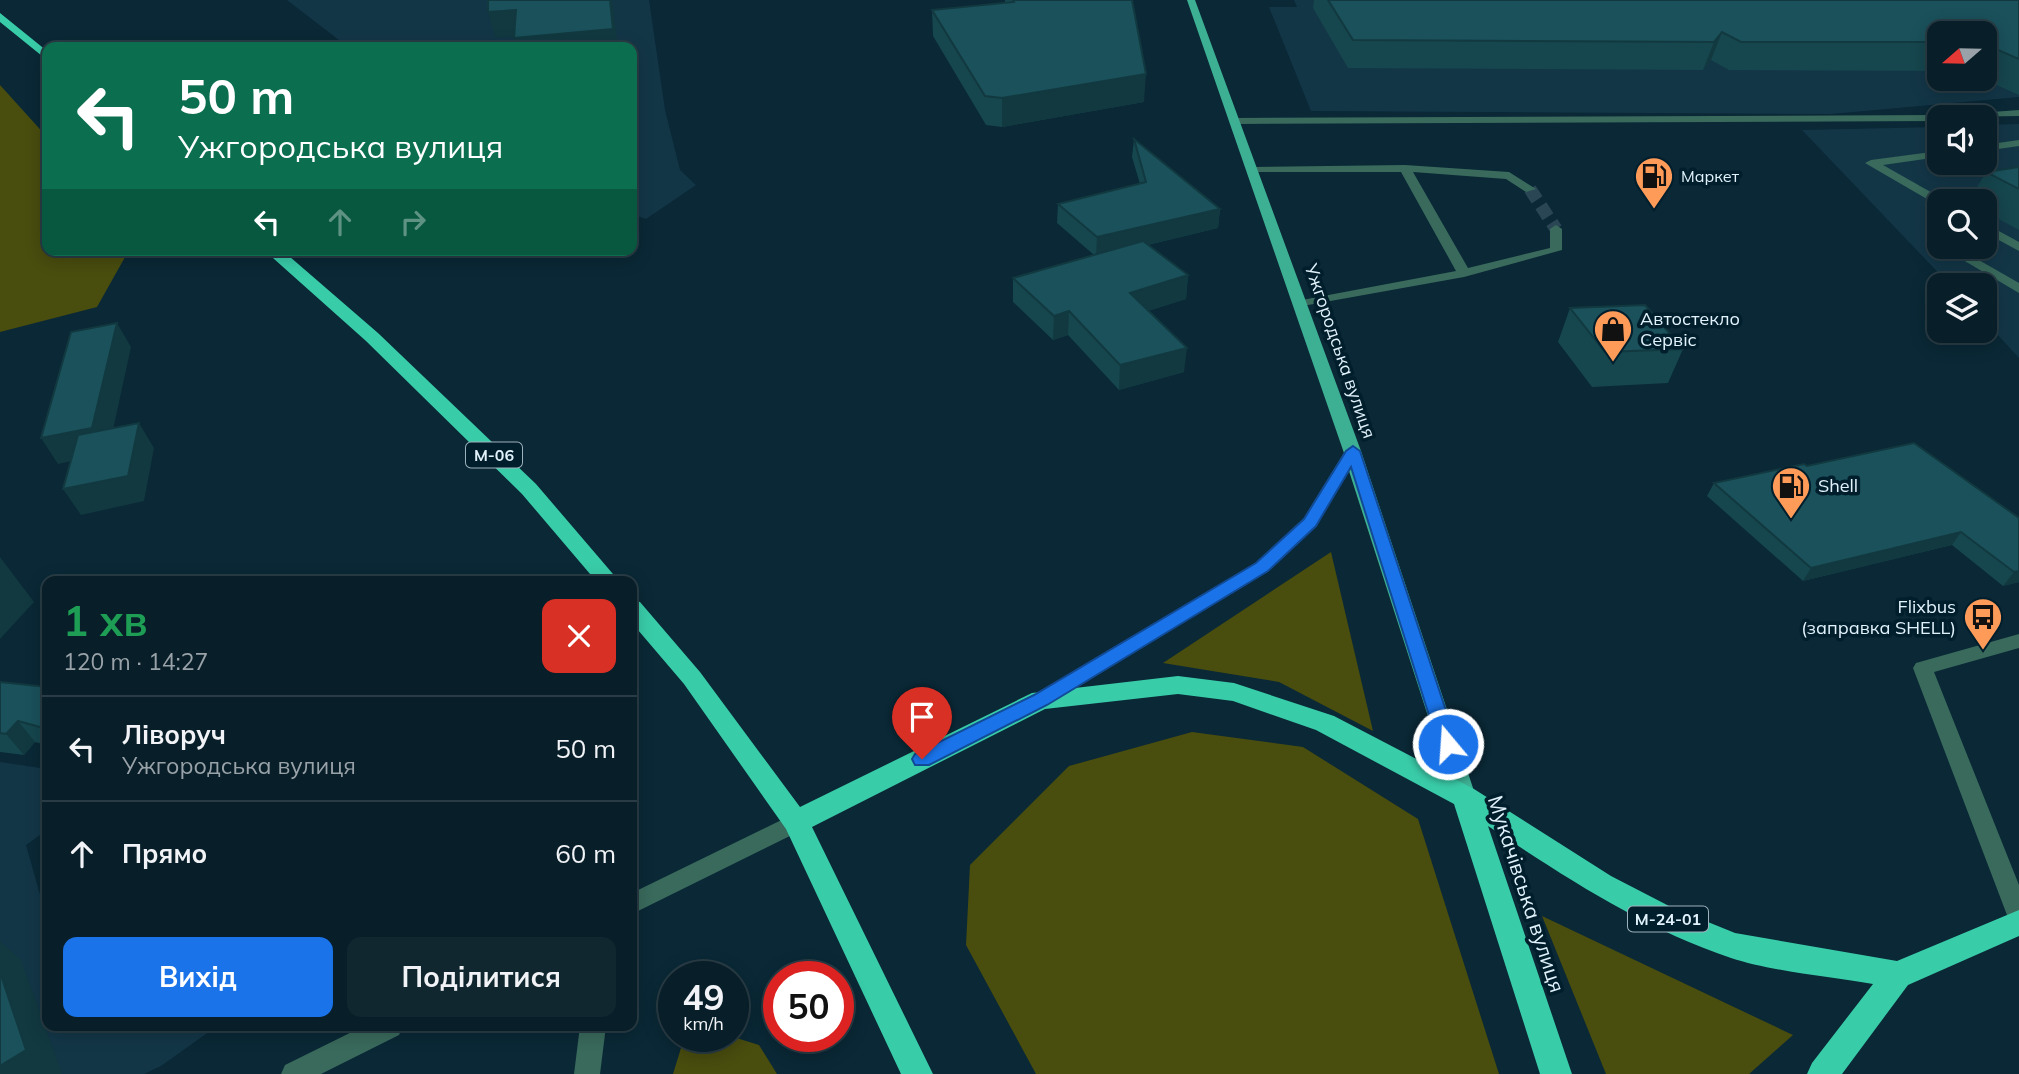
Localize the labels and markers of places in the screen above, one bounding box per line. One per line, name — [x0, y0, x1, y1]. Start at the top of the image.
fuel station icon: Маркет — [1633, 155, 1675, 210]
place label: Маркет — [1681, 166, 1740, 186]
place label: Автостекло Сервіс — [1640, 307, 1740, 351]
shop icon: Автостекло Сервіс — [1592, 308, 1634, 363]
fuel station icon: Shell — [1770, 465, 1812, 520]
place label: Shell — [1818, 474, 1858, 497]
place label: Flixbus (заправка SHELL) — [1801, 595, 1956, 639]
bus stop icon: Flixbus (заправка SHELL) — [1962, 596, 2004, 651]
pin — [892, 687, 952, 759]

